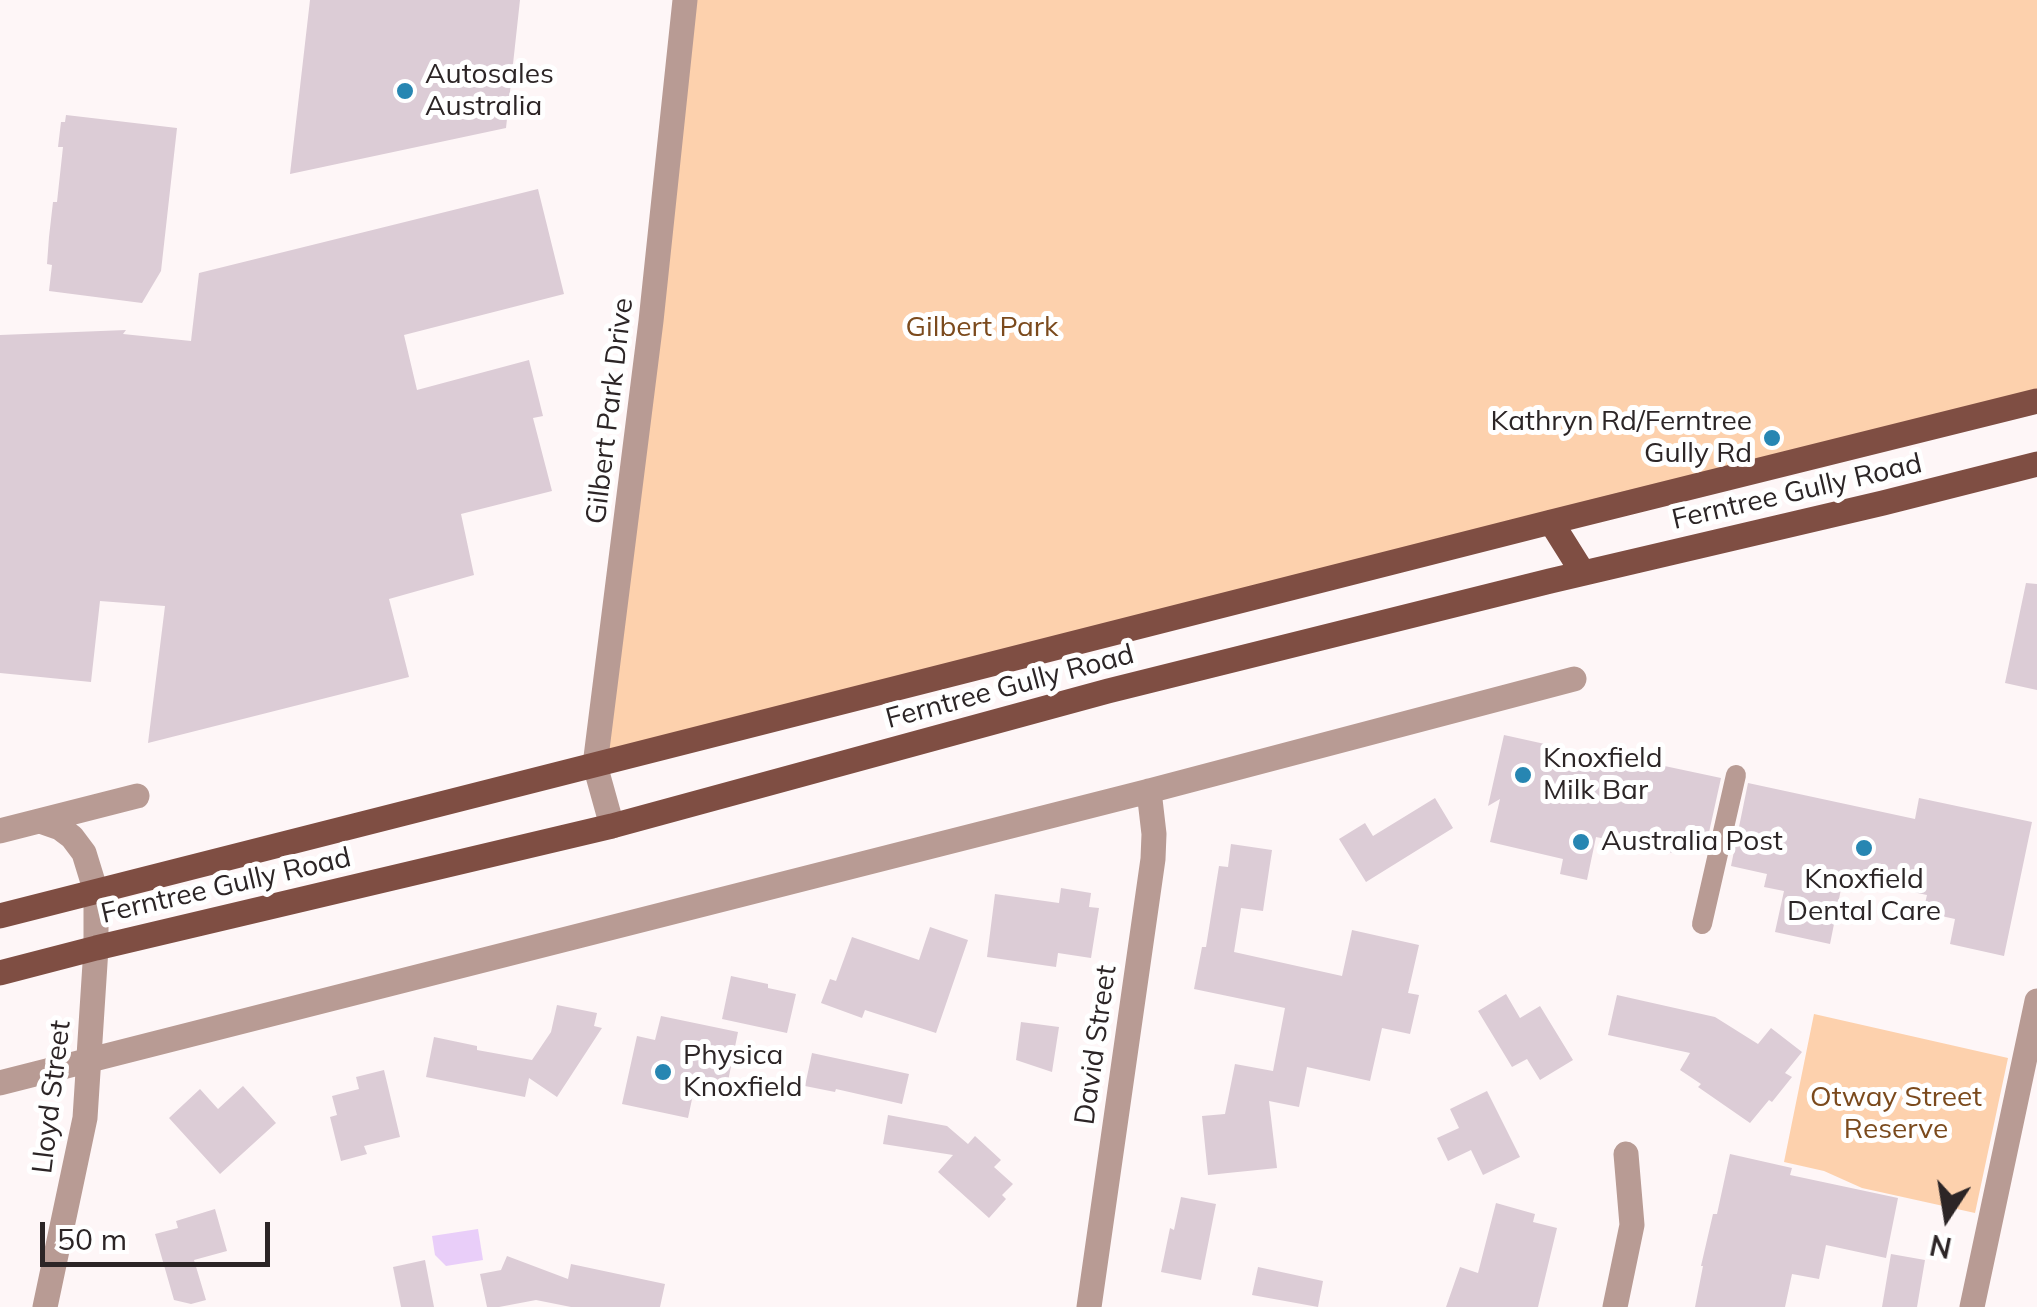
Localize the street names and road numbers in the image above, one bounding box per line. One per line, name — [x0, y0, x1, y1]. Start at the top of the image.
street label: Gilbert Park Drive — [579, 296, 641, 526]
street label: Ferntree Gully Road — [1669, 447, 1925, 537]
street label: Ferntree Gully Road — [882, 638, 1138, 736]
street label: Ferntree Gully Road — [98, 841, 354, 931]
street label: David Street — [1068, 963, 1124, 1127]
street label: Lloyd Street — [26, 1019, 78, 1175]

